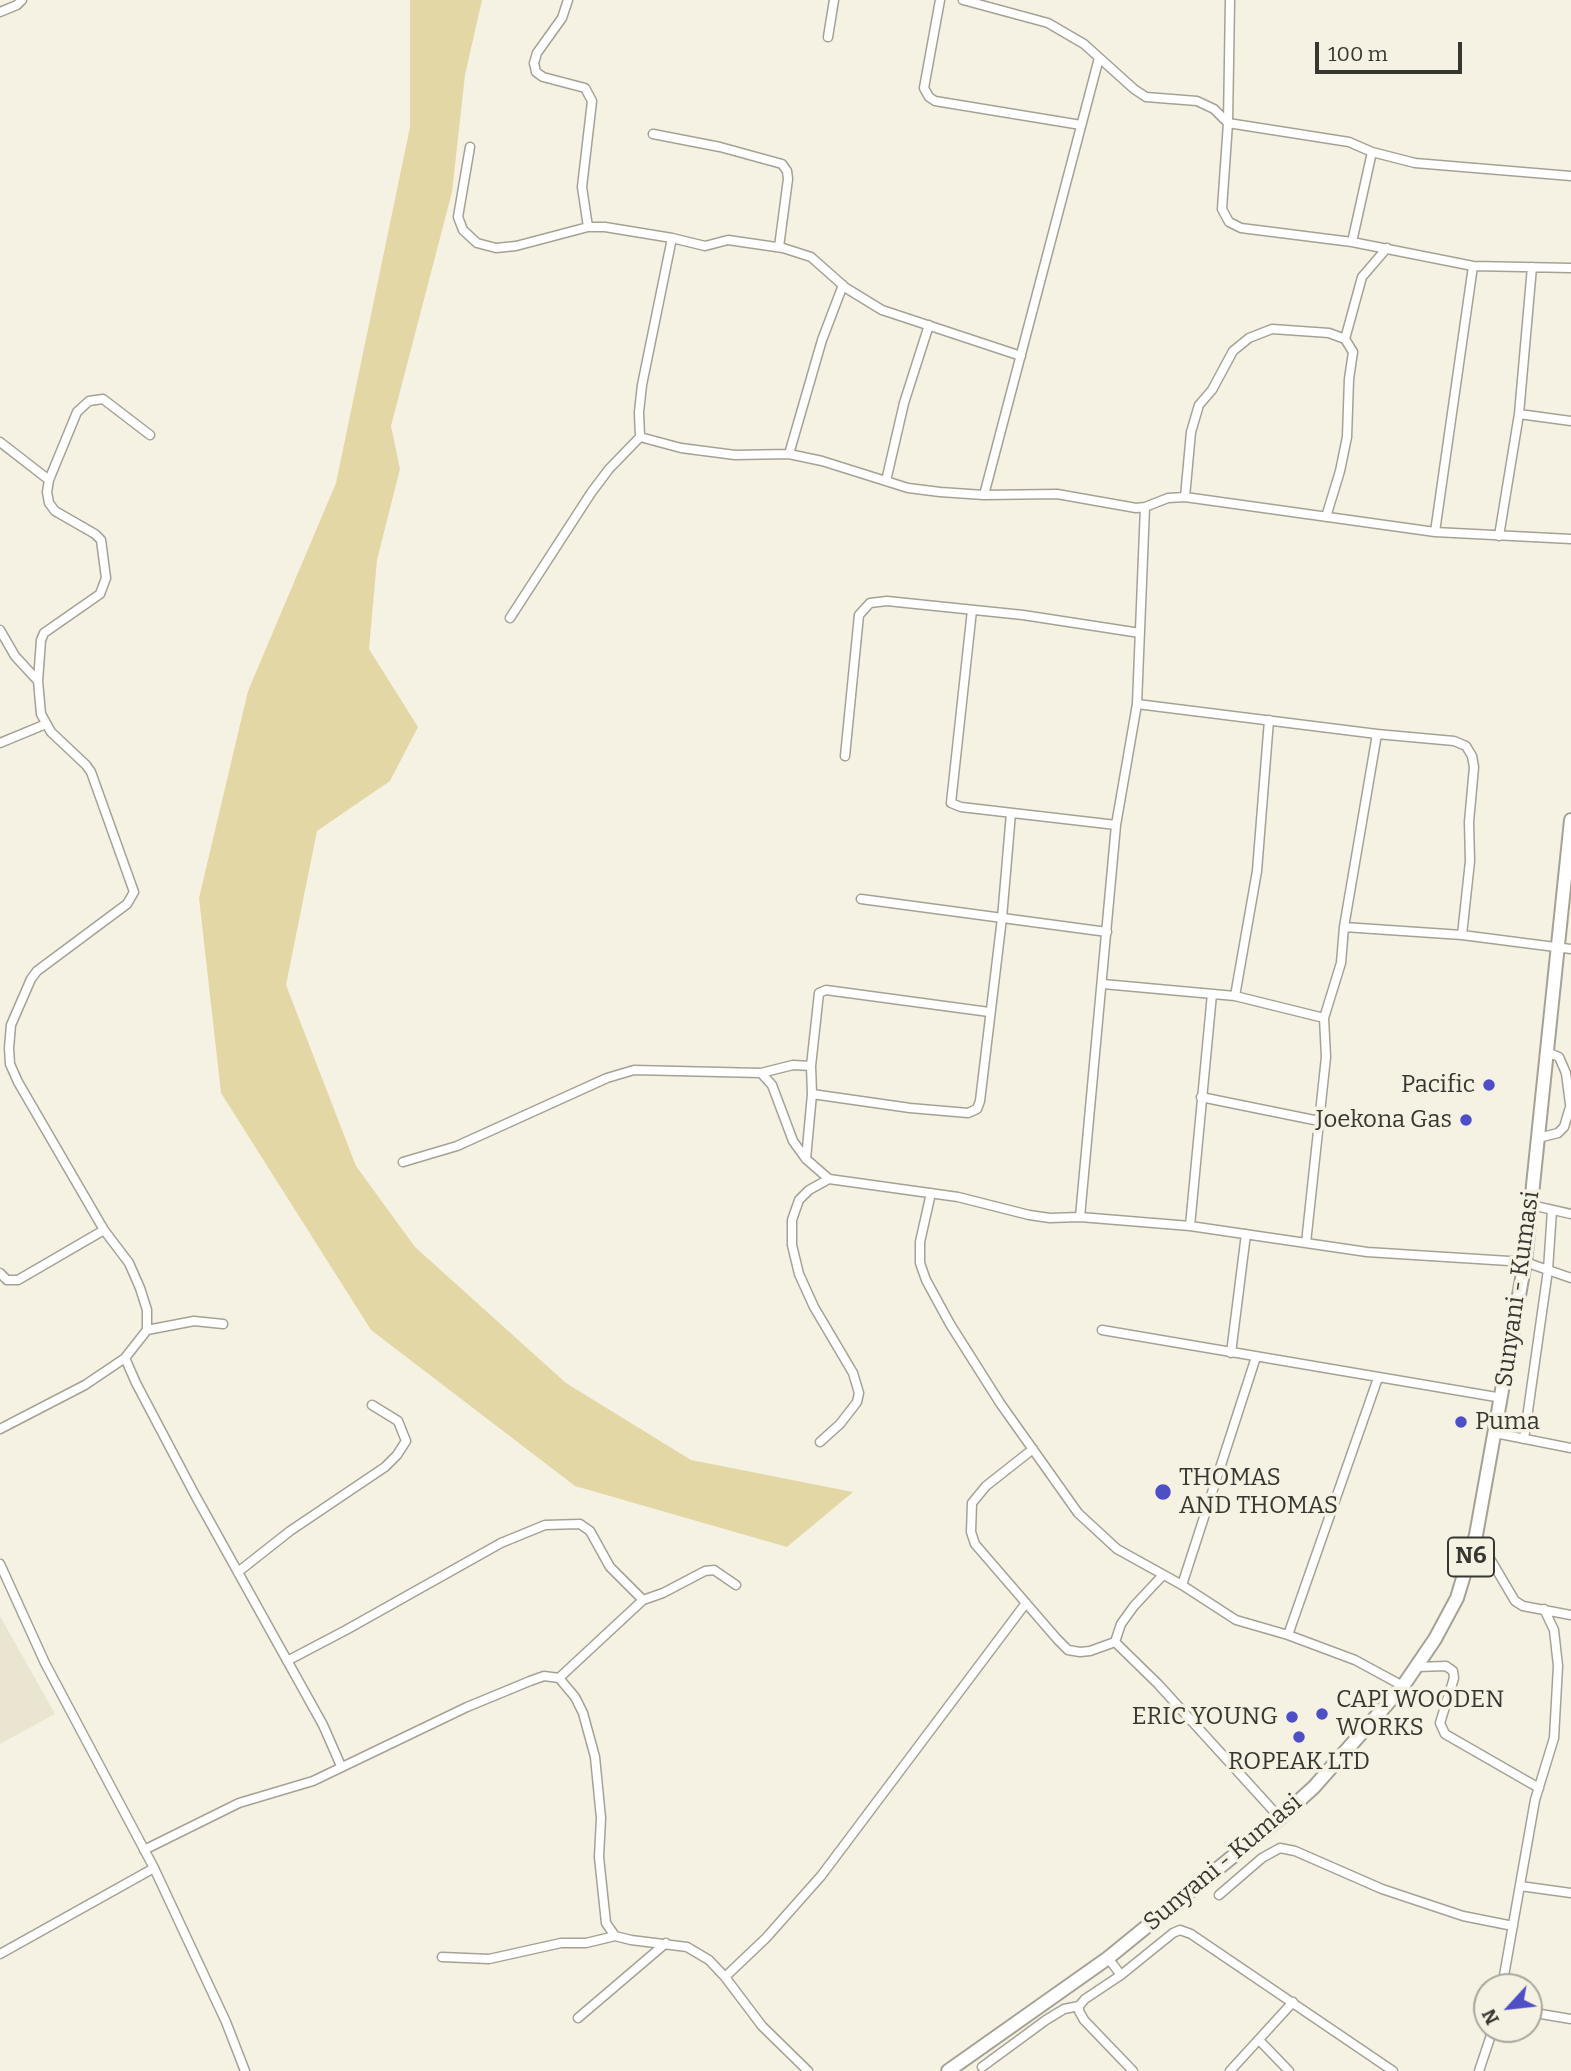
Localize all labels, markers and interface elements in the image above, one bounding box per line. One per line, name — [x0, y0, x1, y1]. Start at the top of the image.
scale bar — [1319, 28, 1466, 72]
text: 100 m — [1328, 41, 1388, 67]
place label: Pacific — [1401, 1071, 1475, 1099]
marker: Pacific — [1481, 1077, 1497, 1093]
place label: Joekona Gas — [1316, 1106, 1452, 1134]
marker: Joekona Gas — [1458, 1112, 1474, 1128]
street label: Sunyani - Kumasi — [1490, 1189, 1546, 1389]
place label: Puma — [1475, 1408, 1540, 1436]
marker: Puma — [1453, 1414, 1469, 1430]
place label: THOMAS AND THOMAS — [1179, 1464, 1338, 1520]
marker: THOMAS AND THOMAS — [1153, 1482, 1173, 1502]
road number: N6 — [1448, 1538, 1494, 1576]
place label: CAPI WOODEN WORKS — [1336, 1686, 1504, 1742]
place label: ERIC YOUNG — [1132, 1703, 1278, 1731]
marker: CAPI WOODEN WORKS — [1314, 1706, 1330, 1722]
marker: ERIC YOUNG — [1284, 1709, 1300, 1725]
marker: ROPEAK LTD — [1291, 1729, 1307, 1745]
place label: ROPEAK LTD — [1228, 1748, 1370, 1776]
street label: Sunyani - Kumasi — [1138, 1789, 1308, 1937]
north arrow — [1473, 1973, 1543, 2043]
text: N — [1477, 2005, 1504, 2029]

